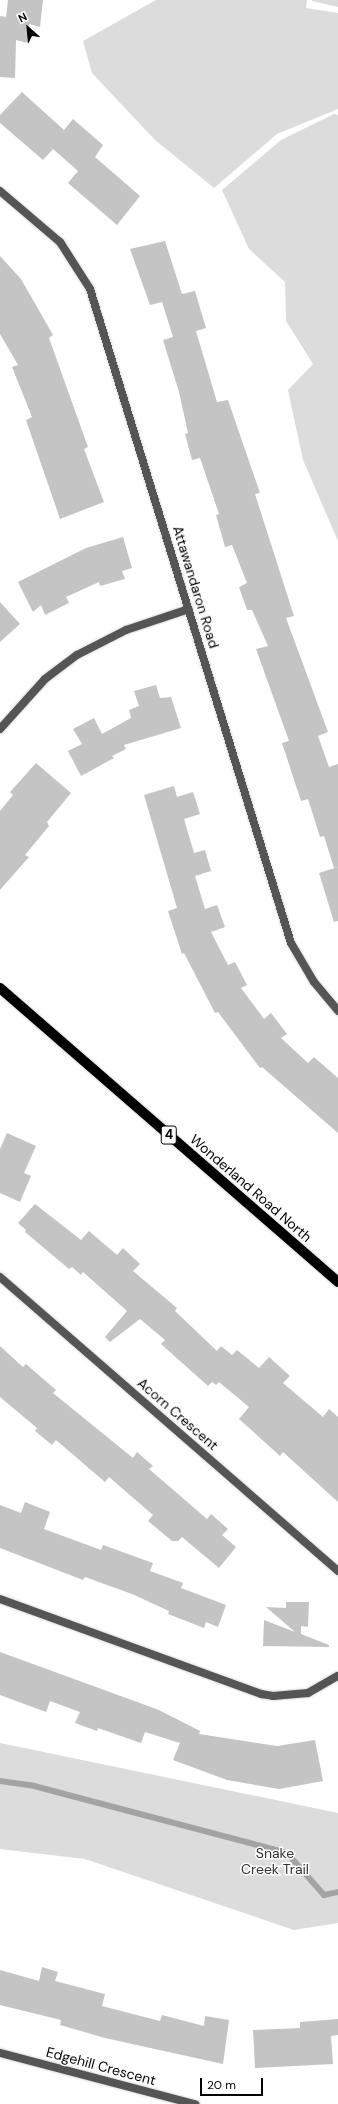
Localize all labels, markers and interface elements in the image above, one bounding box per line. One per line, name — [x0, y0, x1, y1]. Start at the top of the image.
north arrow — [8, 8, 48, 48]
text: N — [16, 9, 29, 25]
street label: Attawandaron Road — [169, 524, 223, 650]
road number: 4 — [160, 1124, 178, 1146]
street label: Wonderland Road North — [187, 1131, 315, 1245]
street label: Acorn Crescent — [134, 1374, 222, 1454]
park label: Snake Creek Trail — [241, 1845, 309, 1878]
street label: Edgehill Crescent — [44, 2043, 158, 2089]
scale bar — [202, 2070, 265, 2096]
text: 20 m — [207, 2077, 236, 2093]

